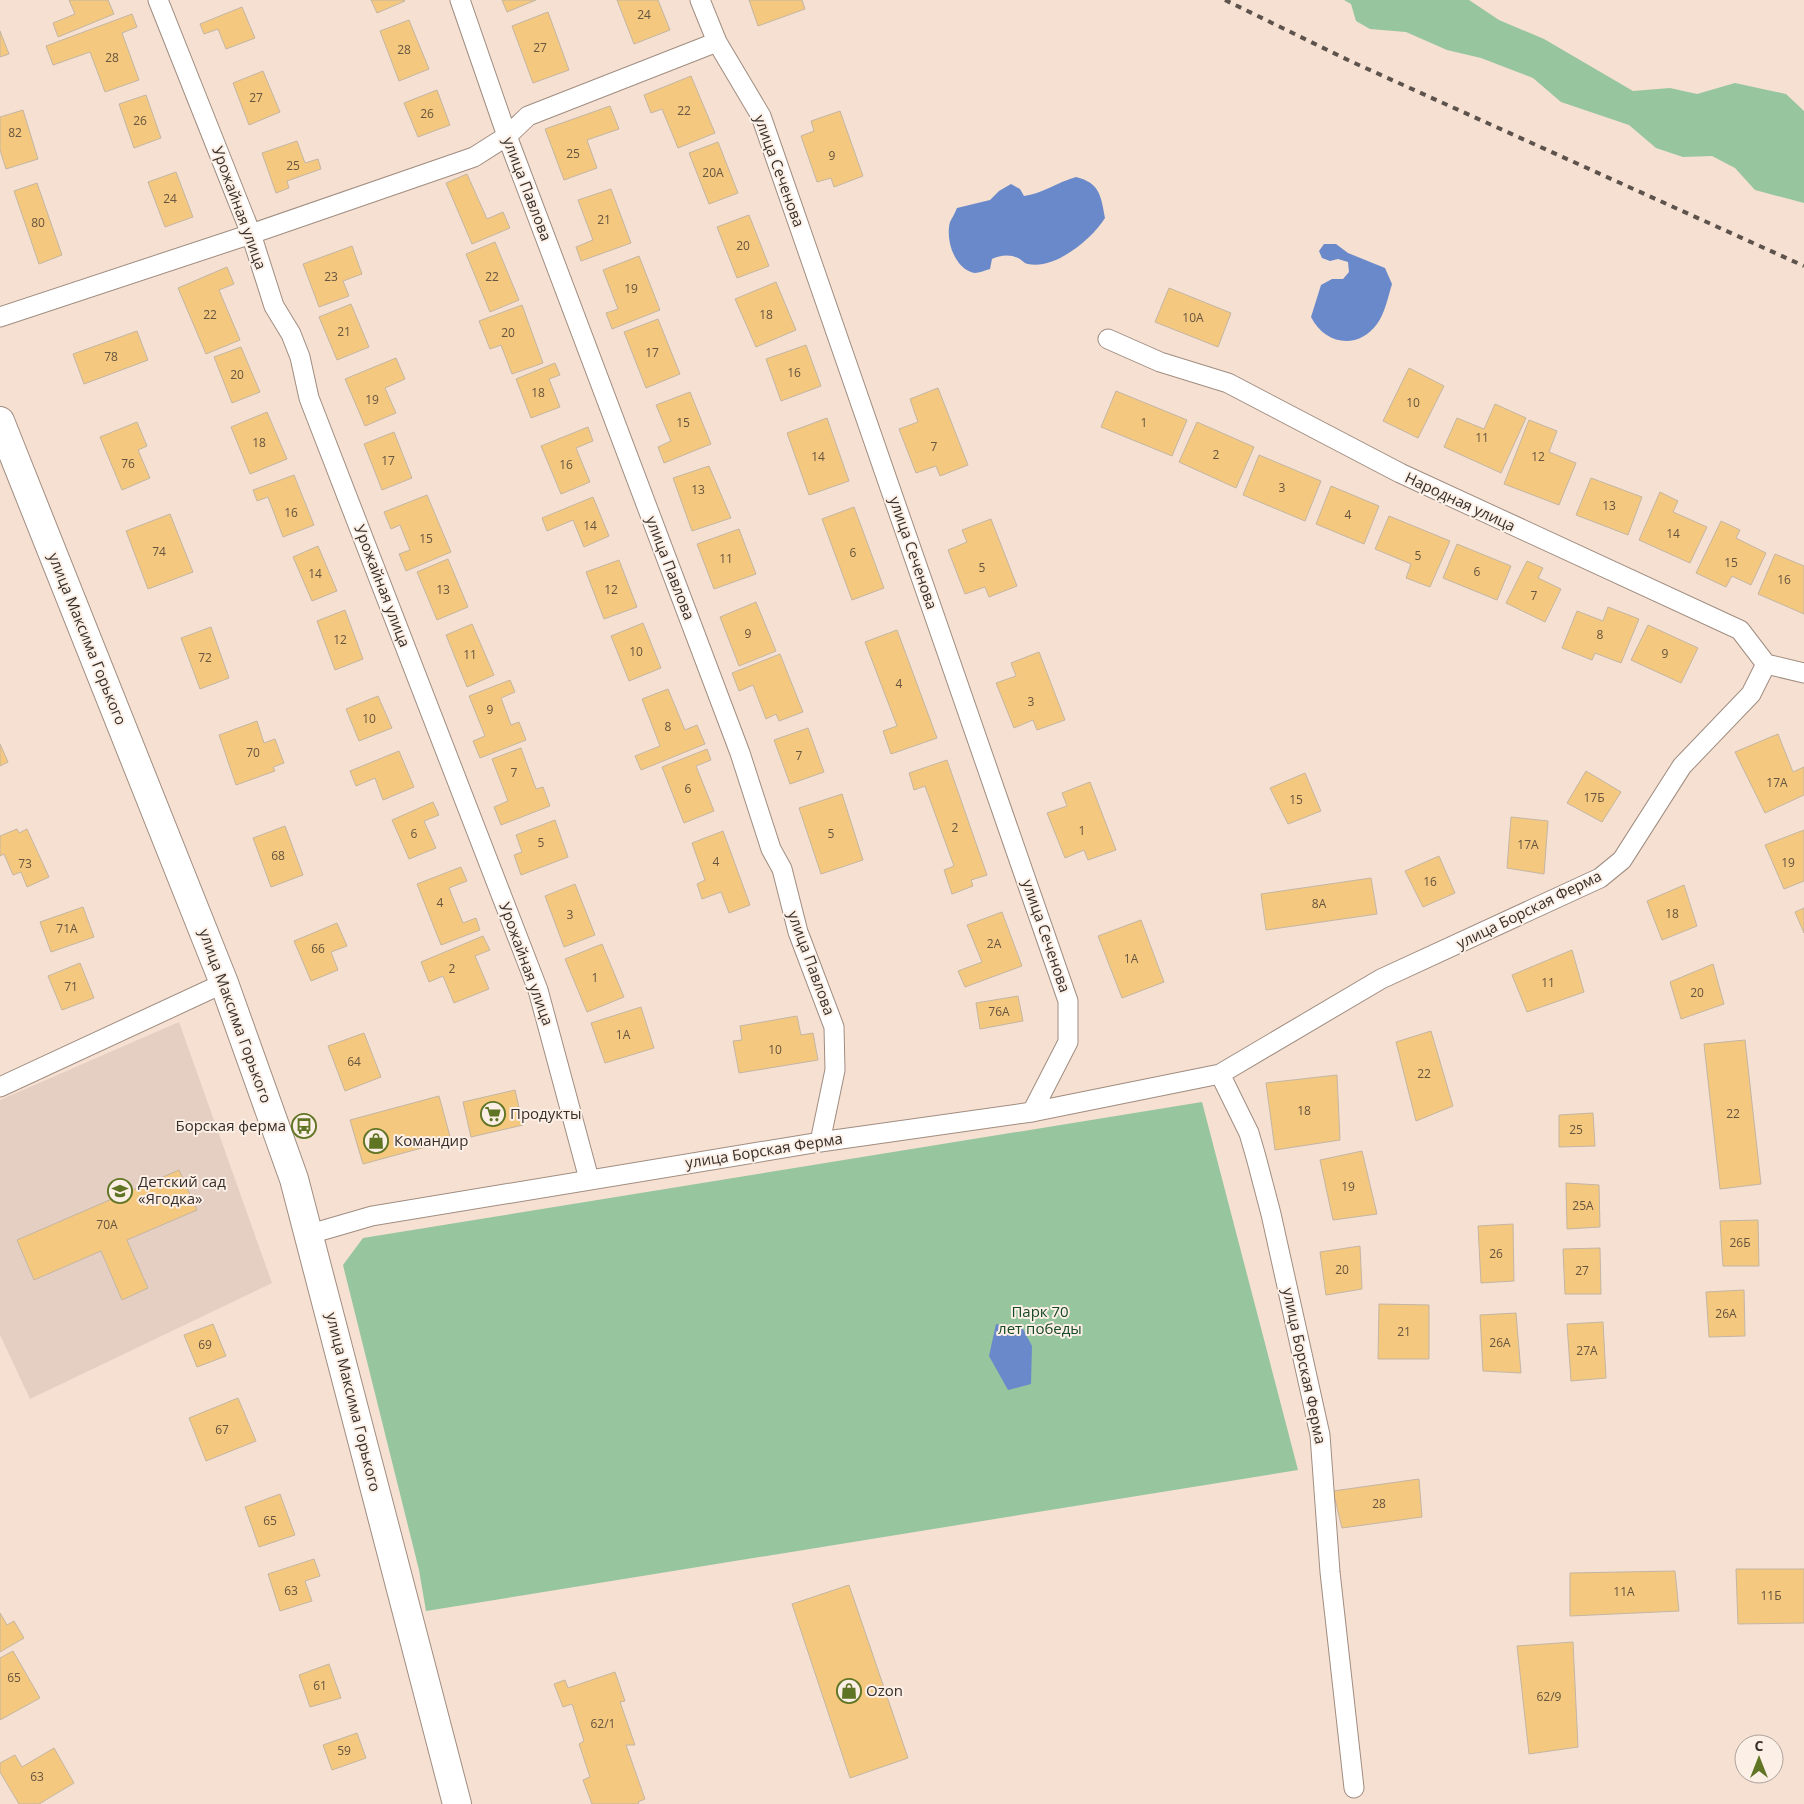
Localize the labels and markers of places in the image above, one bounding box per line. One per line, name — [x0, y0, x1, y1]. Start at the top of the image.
supermarket icon: Продукты — [480, 1101, 506, 1127]
place label: Продукты — [510, 1103, 582, 1123]
bus stop icon: Борская ферма — [291, 1113, 317, 1139]
place label: Борская ферма — [175, 1115, 286, 1135]
shop icon: Командир — [363, 1128, 389, 1154]
place label: Командир — [394, 1130, 468, 1150]
place label: Детский сад «Ягодка» — [138, 1171, 226, 1208]
school or university icon: Детский сад «Ягодка» — [107, 1178, 133, 1204]
shop icon: Ozon — [836, 1678, 862, 1704]
place label: Ozon — [866, 1680, 903, 1700]

